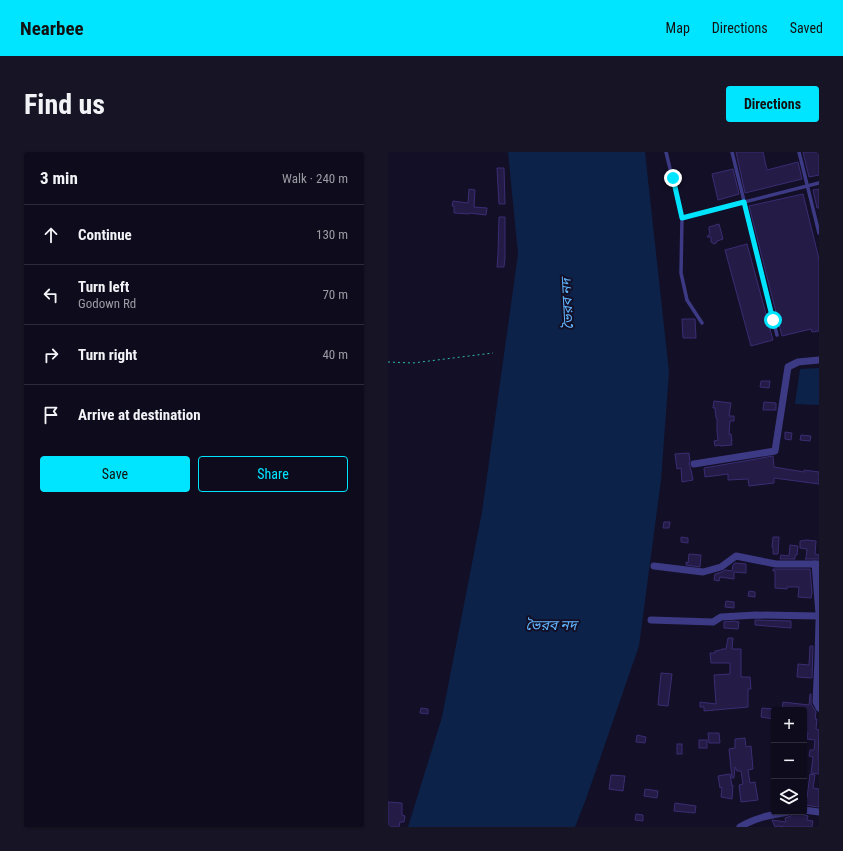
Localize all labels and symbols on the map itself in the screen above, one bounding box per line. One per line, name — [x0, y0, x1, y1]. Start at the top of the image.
route end — [664, 169, 682, 187]
water label: ভৈরব নদ — [558, 275, 576, 330]
route start — [764, 311, 782, 329]
water label: ভৈরব নদ — [526, 617, 580, 633]

